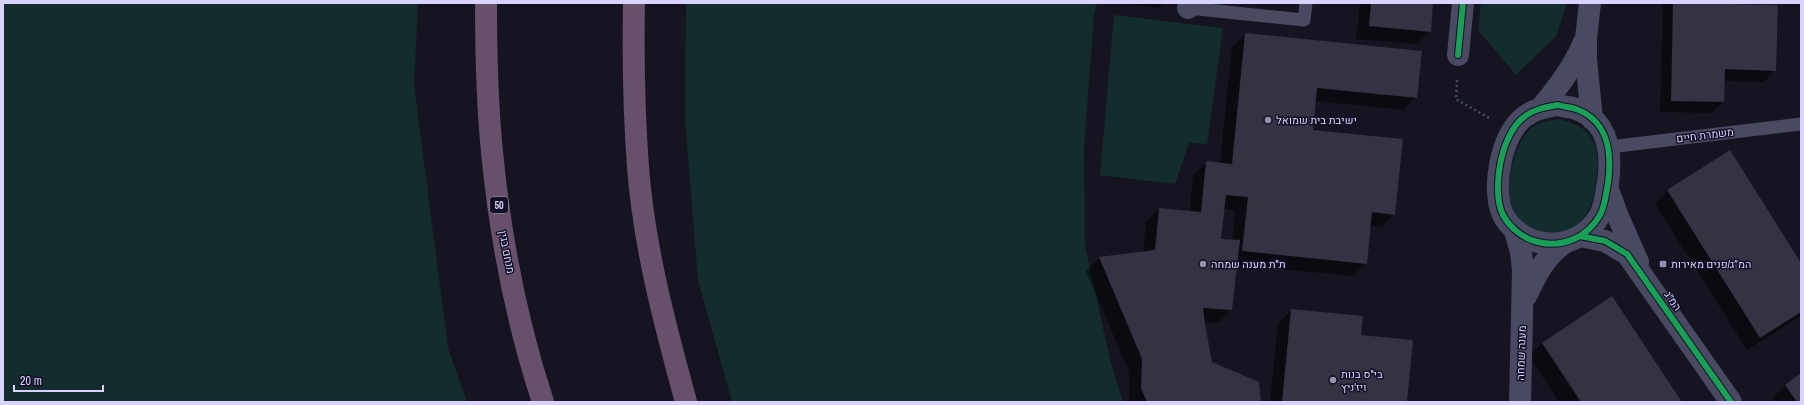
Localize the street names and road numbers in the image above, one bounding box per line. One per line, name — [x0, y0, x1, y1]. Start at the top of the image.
street label: משמרת חיים — [1675, 125, 1735, 145]
road number: 50 — [490, 197, 508, 213]
street label: מנחם בגין — [496, 229, 518, 275]
street label: המ"ג — [1661, 288, 1685, 314]
street label: מענה שמחה — [1513, 325, 1529, 381]

